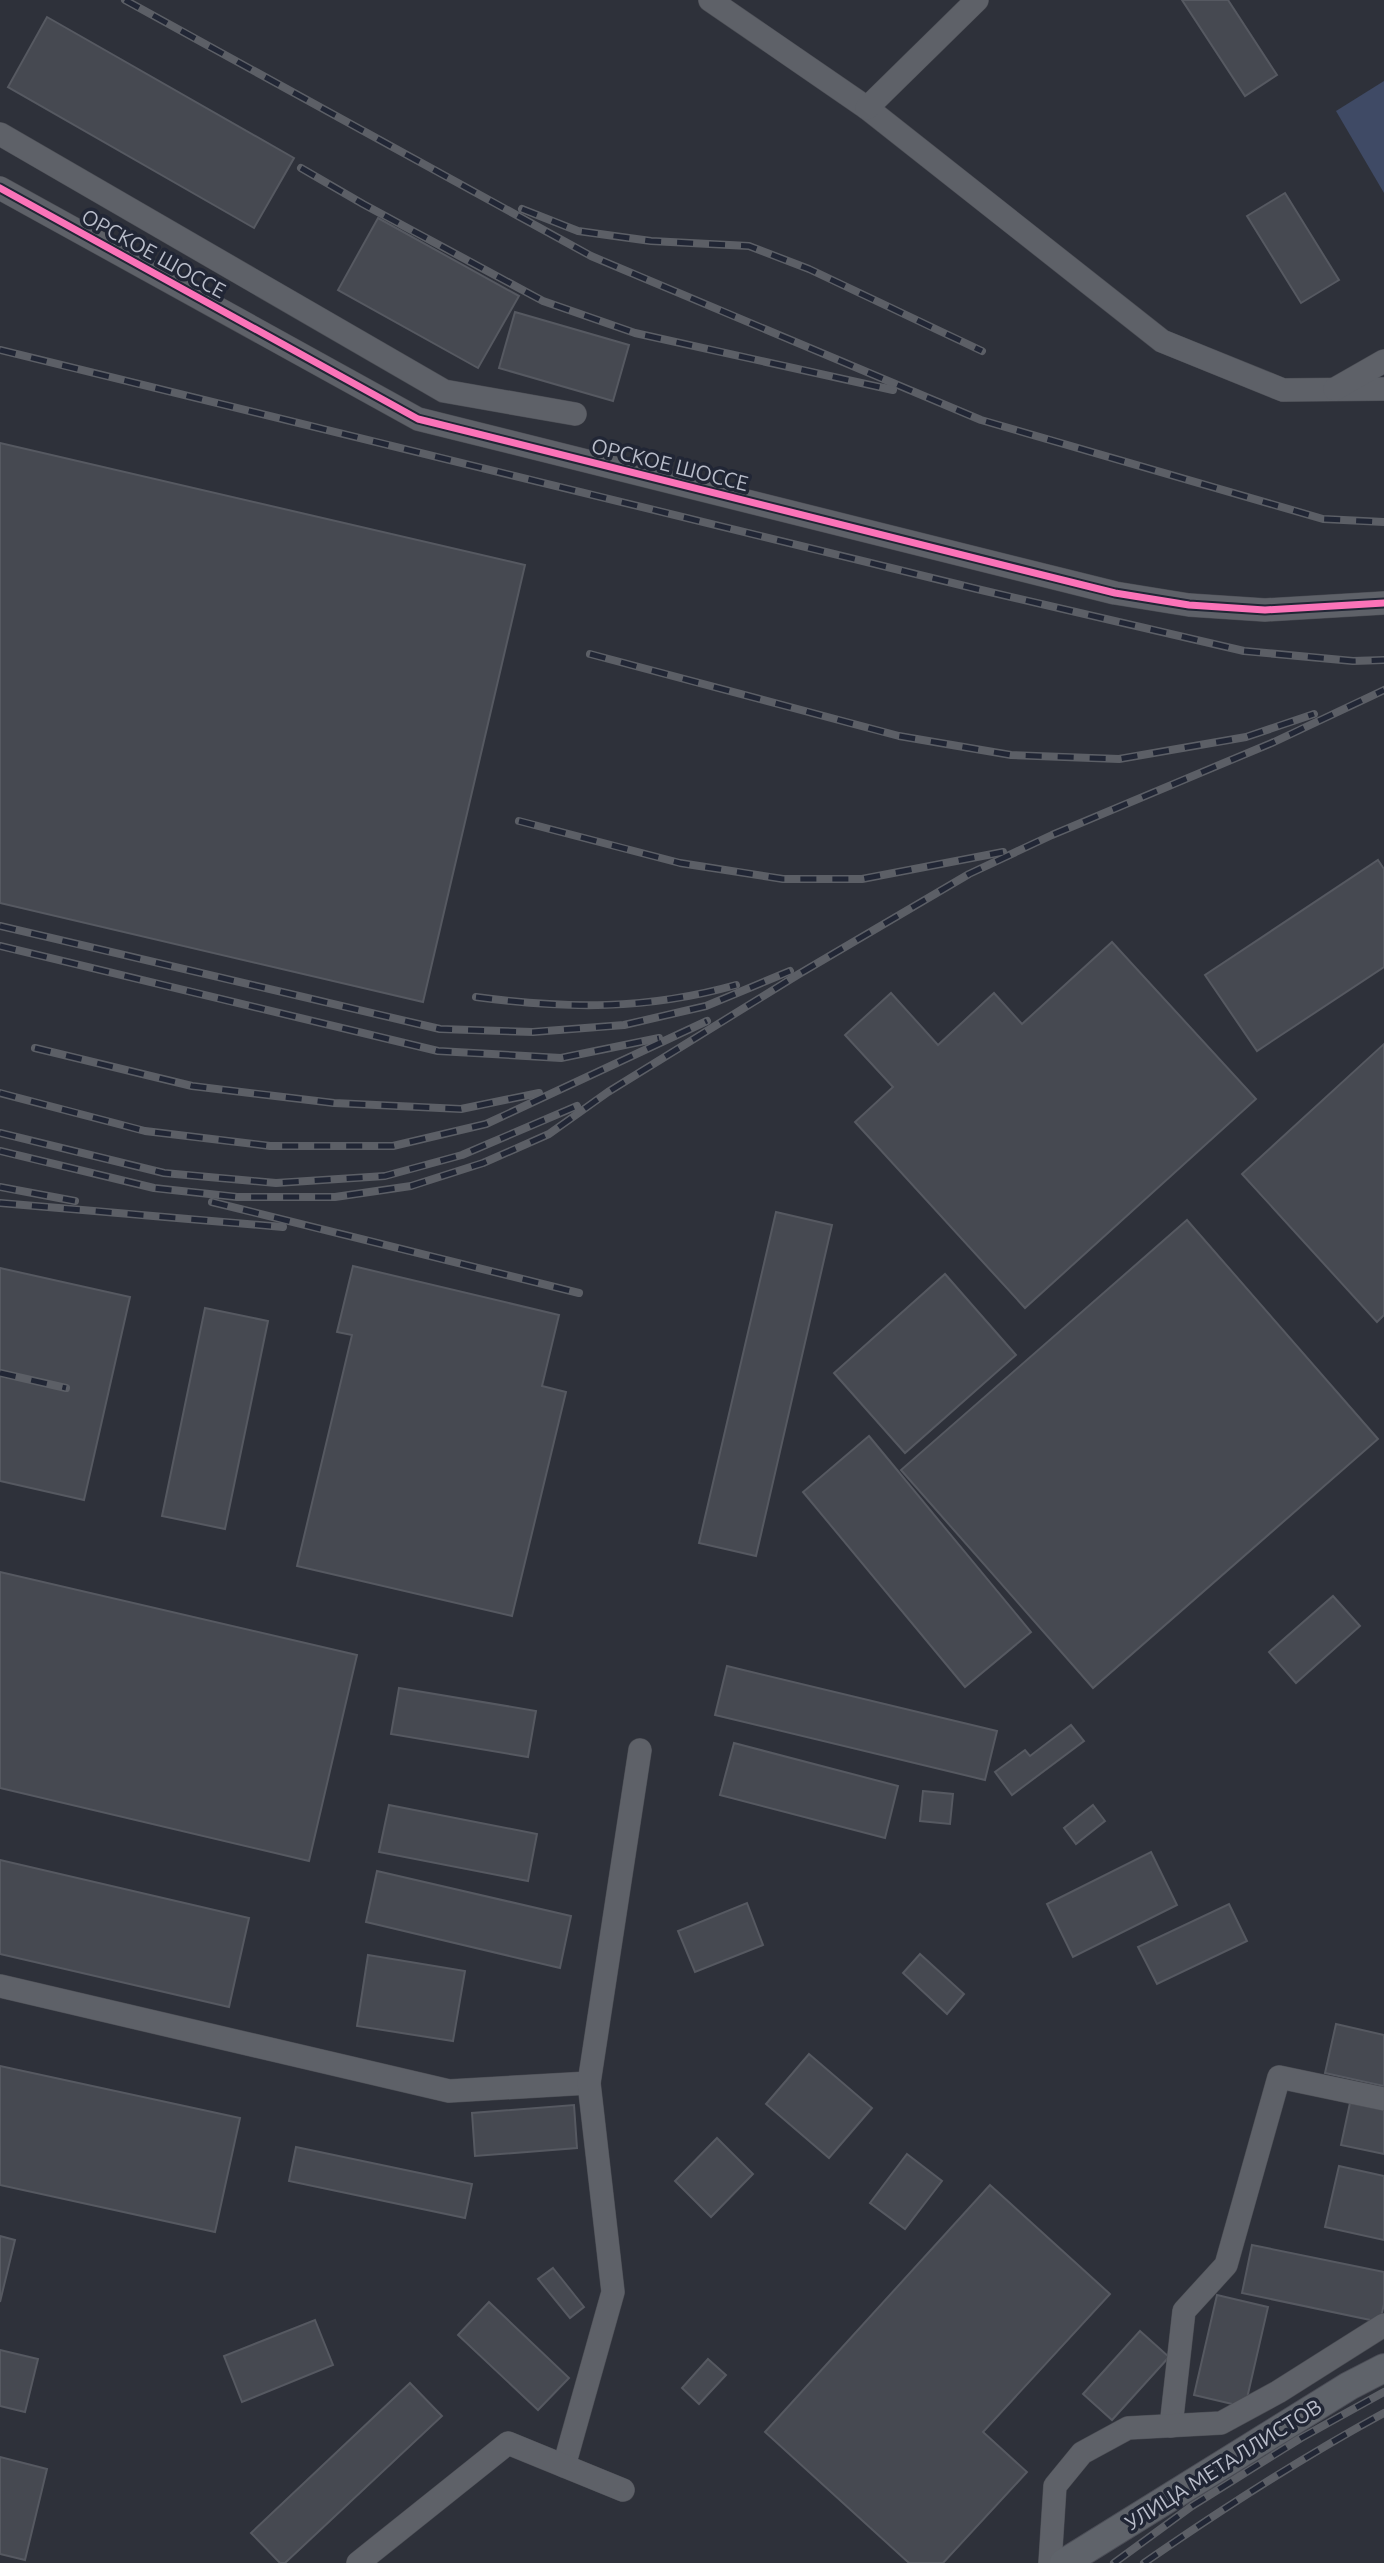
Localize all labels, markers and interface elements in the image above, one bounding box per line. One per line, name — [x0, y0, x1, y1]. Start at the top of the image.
street label: ОРСКОЕ ШОССЕ — [78, 203, 230, 303]
street label: ОРСКОЕ ШОССЕ — [589, 433, 751, 495]
street label: УЛИЦА МЕТАЛЛИСТОВ — [1120, 2394, 1326, 2534]

